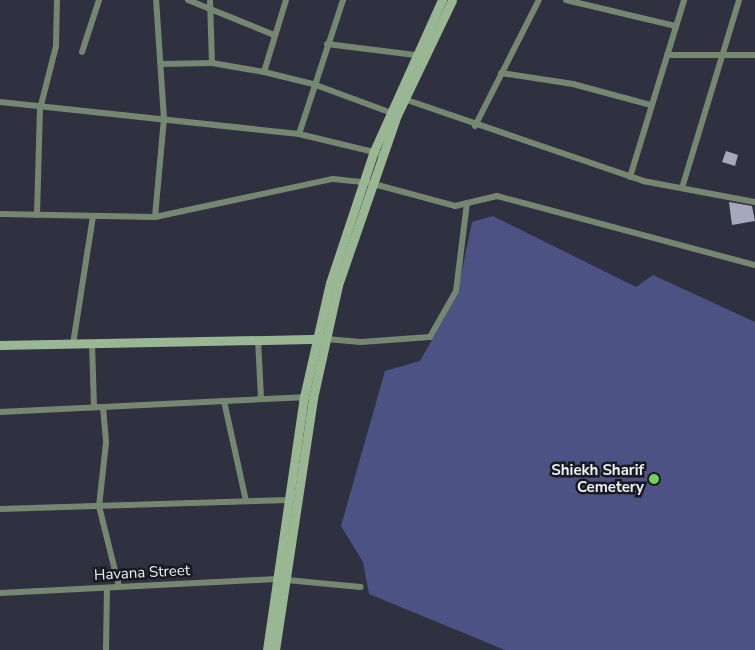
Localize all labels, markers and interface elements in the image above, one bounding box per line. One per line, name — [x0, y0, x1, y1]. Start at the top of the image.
place label: Shiekh Sharif Cemetery — [551, 461, 644, 496]
marker: Shiekh Sharif Cemetery — [648, 473, 660, 485]
street label: Havana Street — [94, 561, 190, 585]

